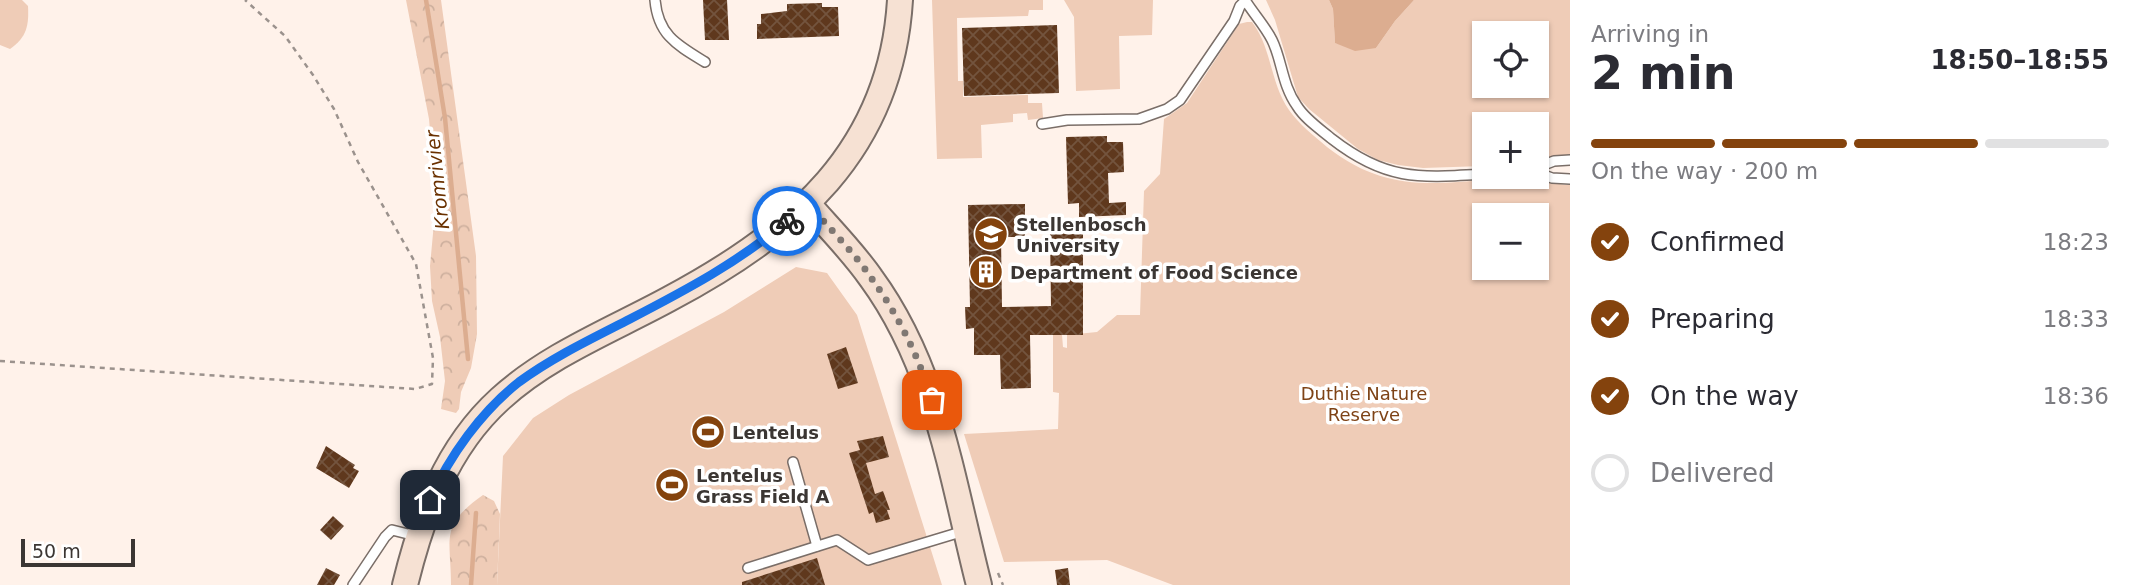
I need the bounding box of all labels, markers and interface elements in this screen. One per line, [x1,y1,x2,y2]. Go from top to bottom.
map controls [1472,21,1549,280]
button: locate [1472,21,1549,98]
text: Arriving in [1591,21,1709,47]
text: 18:50–18:55 [1930,45,2109,75]
text: 2 min [1591,46,1735,100]
button: + [1472,112,1549,189]
water label: Kromrivier [421,128,453,231]
text: On the way · 200 m [1591,158,1818,184]
courier [752,186,822,256]
icon: bike [768,202,806,240]
button: − [1472,203,1549,280]
place label: Stellenbosch University [1016,214,1147,256]
school or university icon: Stellenbosch University [972,215,1010,253]
icon: check [1591,223,1629,261]
text: Confirmed [1650,227,1785,257]
text: 18:23 [2043,229,2109,255]
building icon: Department of Food Science [967,253,1005,291]
place label: Department of Food Science [1010,262,1298,283]
icon: check [1591,300,1629,338]
text: Preparing [1650,304,1775,334]
text: 18:33 [2043,306,2109,332]
pin [902,370,962,430]
icon: check [1591,377,1629,415]
icon: bag [913,381,951,419]
text: On the way [1650,381,1799,411]
park label: Duthie Nature Reserve [1301,383,1427,425]
text: 18:36 [2043,383,2109,409]
sports icon: Lentelus [689,413,727,451]
place label: Lentelus [732,422,819,443]
text: Delivered [1650,458,1774,488]
place label: Lentelus Grass Field A [696,465,829,507]
sports icon: Lentelus Grass Field A [653,466,691,504]
pin [400,470,460,530]
icon: home [411,481,449,519]
scale bar [21,536,135,568]
text: 50 m [32,540,81,562]

